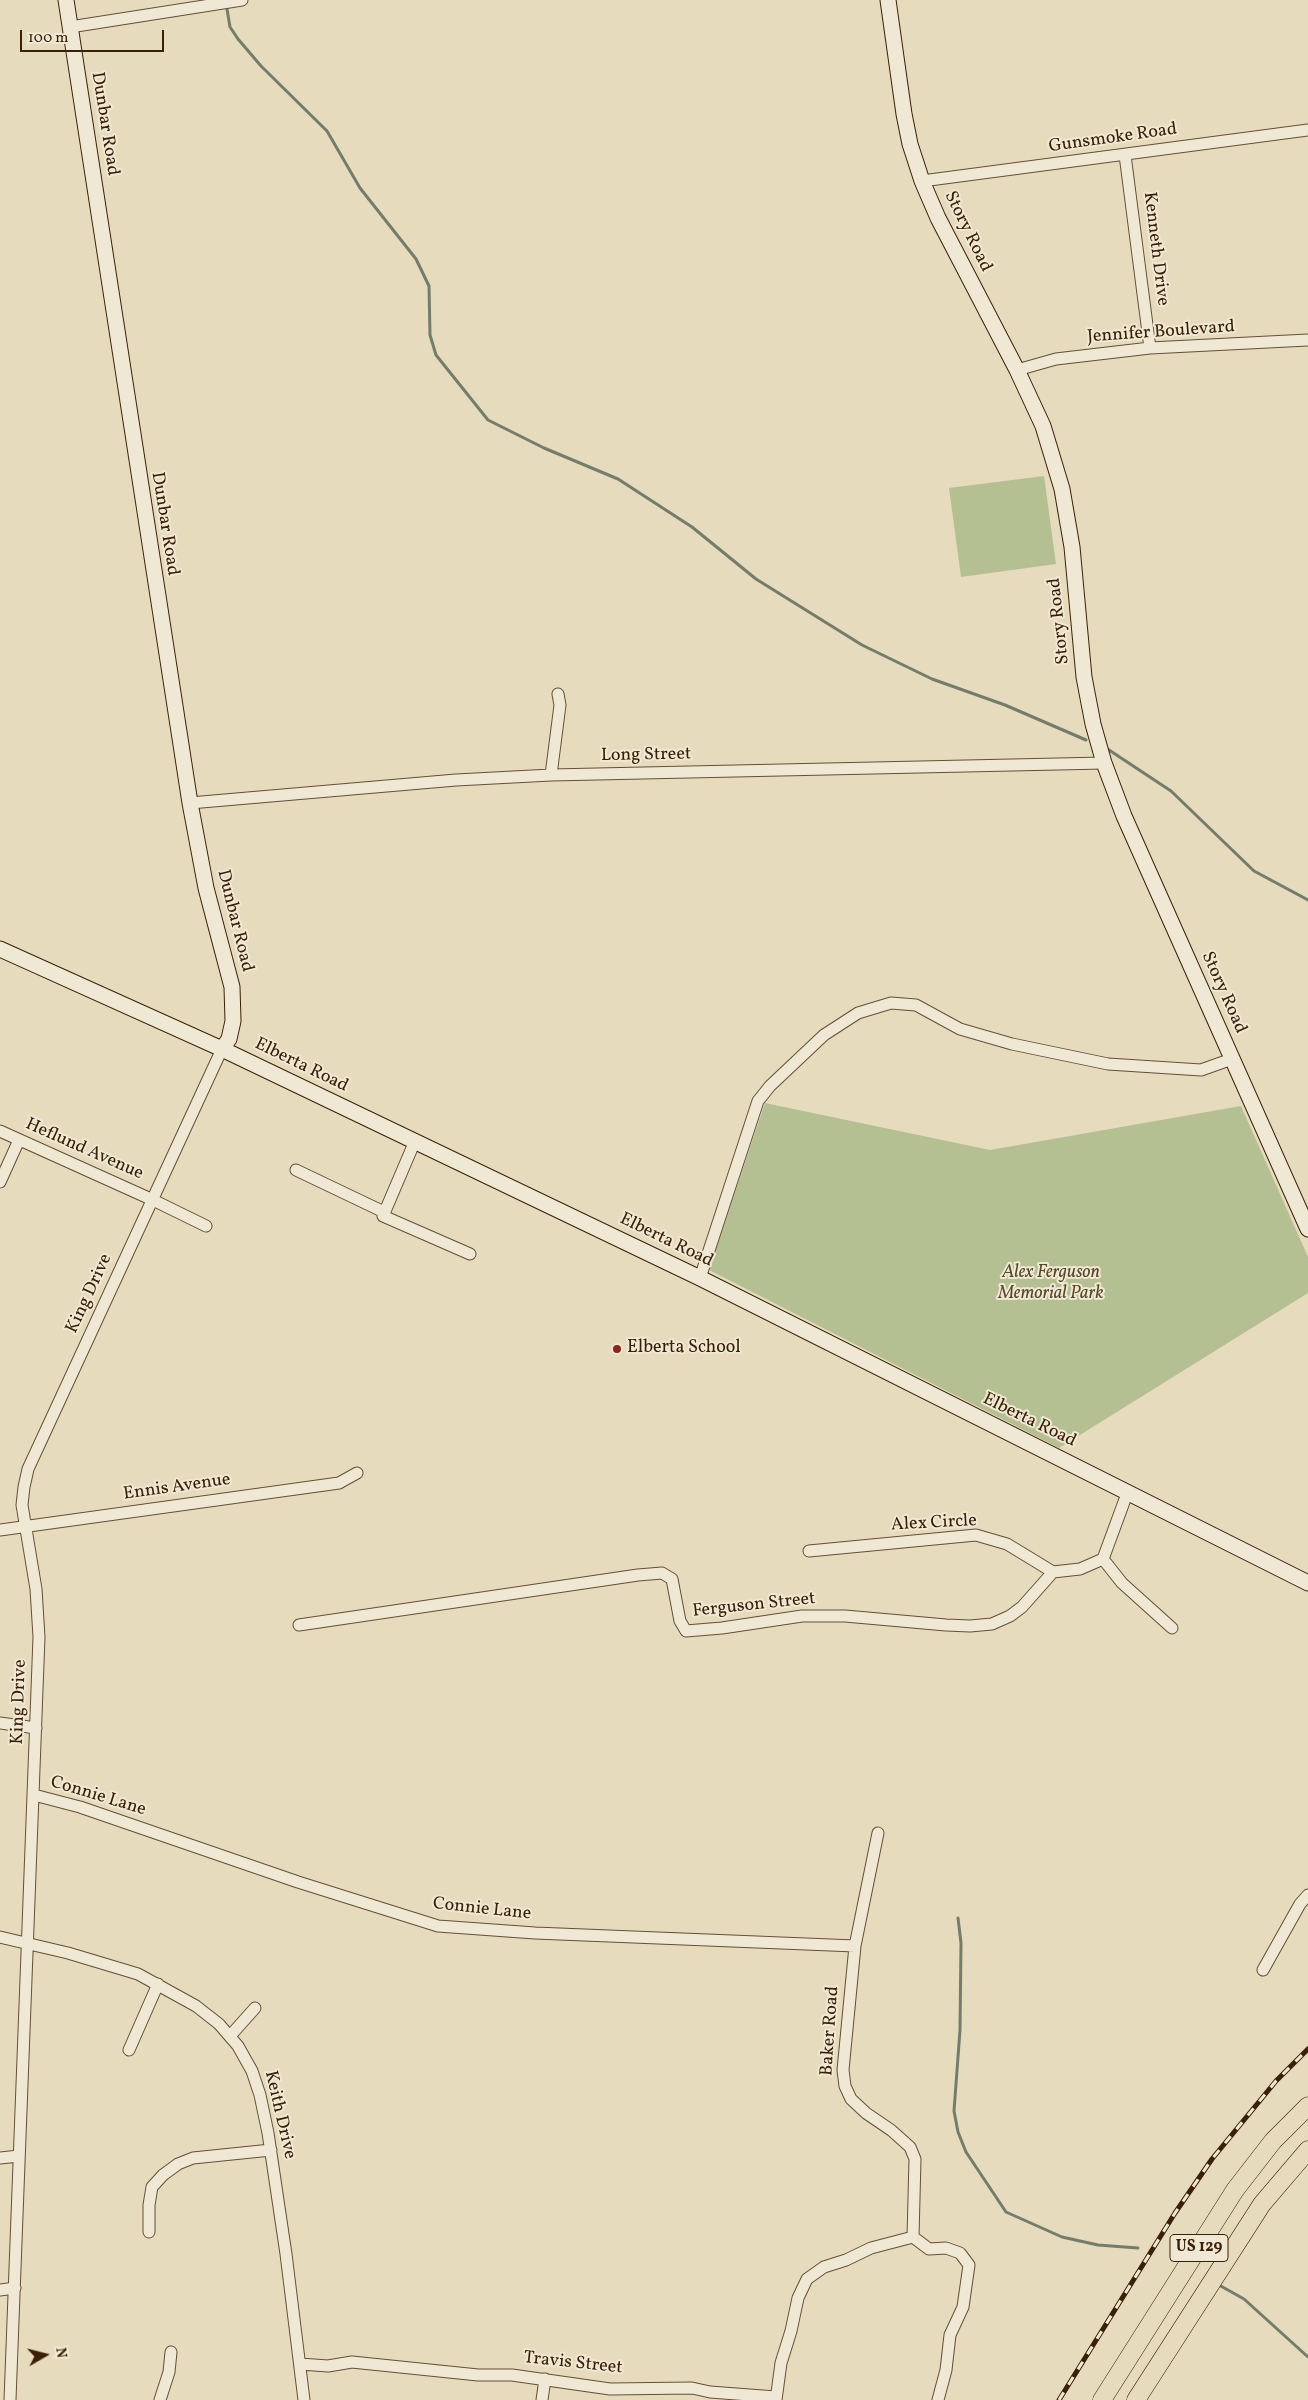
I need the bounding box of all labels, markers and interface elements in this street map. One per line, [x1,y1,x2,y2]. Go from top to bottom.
scale bar [22,20,166,52]
text: 100 m [28,28,68,49]
street label: Dunbar Road [85,71,123,177]
street label: Gunsmoke Road [1047,119,1179,159]
street label: Story Road [938,188,996,276]
street label: Kenneth Drive [1137,191,1173,307]
street label: Jennifer Boulevard [1086,317,1236,349]
street label: Dunbar Road [145,471,183,577]
street label: Story Road [1045,577,1075,665]
street label: Long Street [601,744,691,768]
street label: Dunbar Road [211,868,257,974]
street label: Story Road [1195,949,1251,1037]
street label: Elberta Road [251,1034,351,1098]
street label: Heflund Avenue [22,1114,146,1186]
street label: Elberta Road [616,1209,716,1273]
street label: King Drive [62,1251,118,1337]
park label: Alex Ferguson Memorial Park [998,1263,1104,1306]
place label: Elberta School [627,1338,741,1360]
marker: Elberta School [611,1343,623,1355]
street label: Elberta Road [979,1389,1079,1453]
street label: Ennis Avenue [122,1470,232,1506]
street label: Alex Circle [891,1511,977,1537]
street label: Ferguson Street [691,1589,817,1623]
street label: King Drive [8,1659,32,1745]
street label: Connie Lane [48,1772,148,1822]
street label: Connie Lane [432,1894,532,1926]
street label: Baker Road [817,1985,845,2077]
street label: Keith Drive [258,2069,300,2161]
road number: US 129 [1170,2234,1228,2262]
north arrow [20,2330,70,2380]
text: N [50,2346,70,2359]
street label: Travis Street [523,2348,623,2380]

